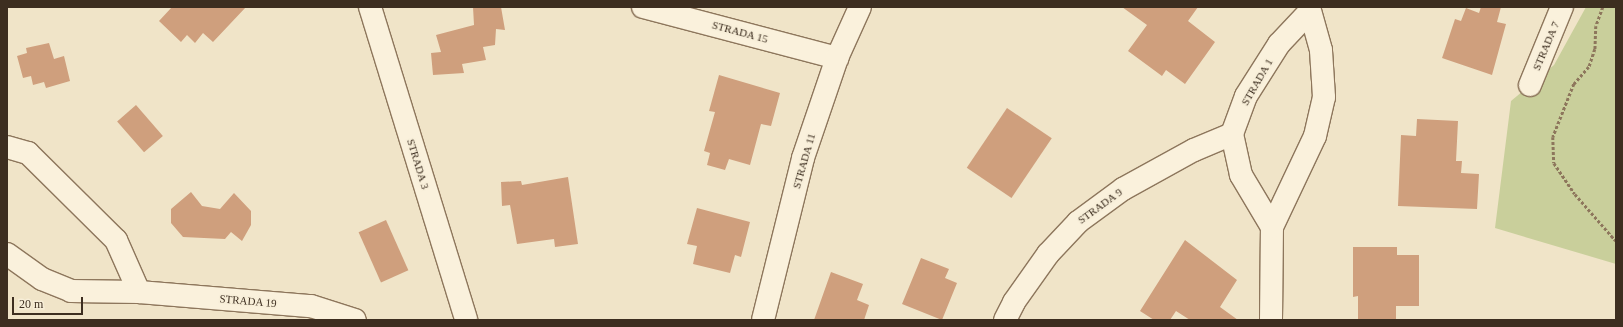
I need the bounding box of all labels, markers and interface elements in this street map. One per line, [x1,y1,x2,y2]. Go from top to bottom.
street label: STRADA 15 [710,18,770,46]
street label: STRADA 7 [1530,19,1562,73]
street label: STRADA 1 [1238,56,1276,108]
street label: STRADA 11 [790,132,818,190]
street label: STRADA 3 [404,137,432,191]
street label: STRADA 9 [1075,185,1125,227]
scale bar [14,289,85,315]
street label: STRADA 19 [219,292,277,310]
text: 20 m [19,297,43,311]

